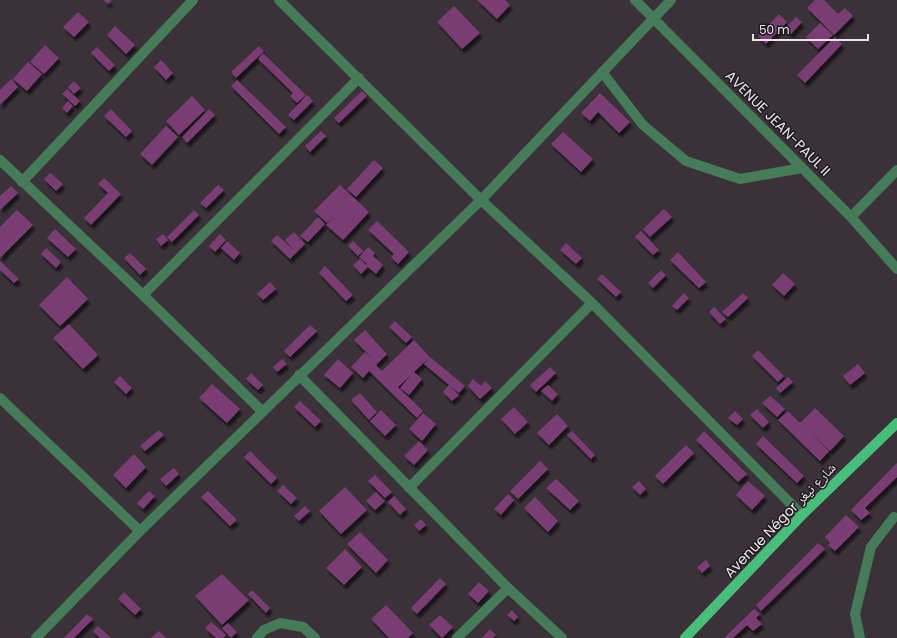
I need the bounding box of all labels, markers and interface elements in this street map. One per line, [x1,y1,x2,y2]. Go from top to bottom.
scale bar [753,16,868,42]
text: 50 m [759,21,790,38]
street label: AVENUE JEAN-PAUL II [721,66,835,180]
street label: Avenue Négor شارع نيغر [720,458,840,582]

